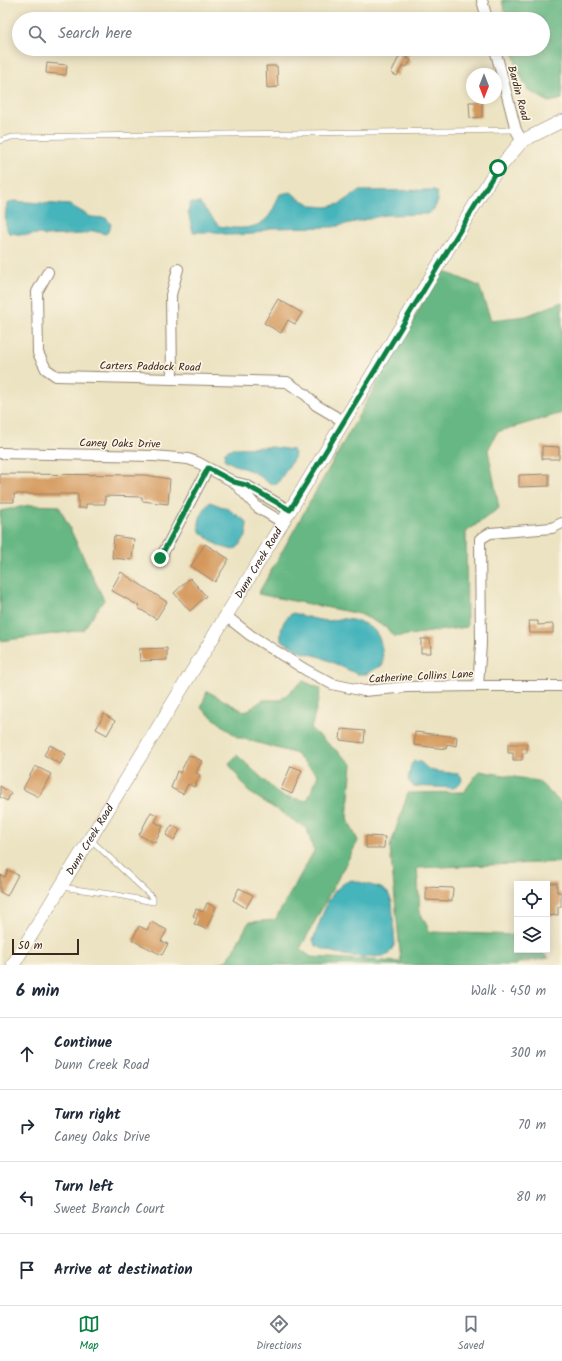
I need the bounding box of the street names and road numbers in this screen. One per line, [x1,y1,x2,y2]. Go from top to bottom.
street label: Bardin Road [502,64,534,123]
street label: Carters Paddock Road [99,357,201,377]
street label: Caney Oaks Drive [79,434,161,454]
street label: Dunn Creek Road [231,524,288,602]
street label: Catherine Collins Lane [368,665,474,689]
street label: Dunn Creek Road [62,801,119,879]

